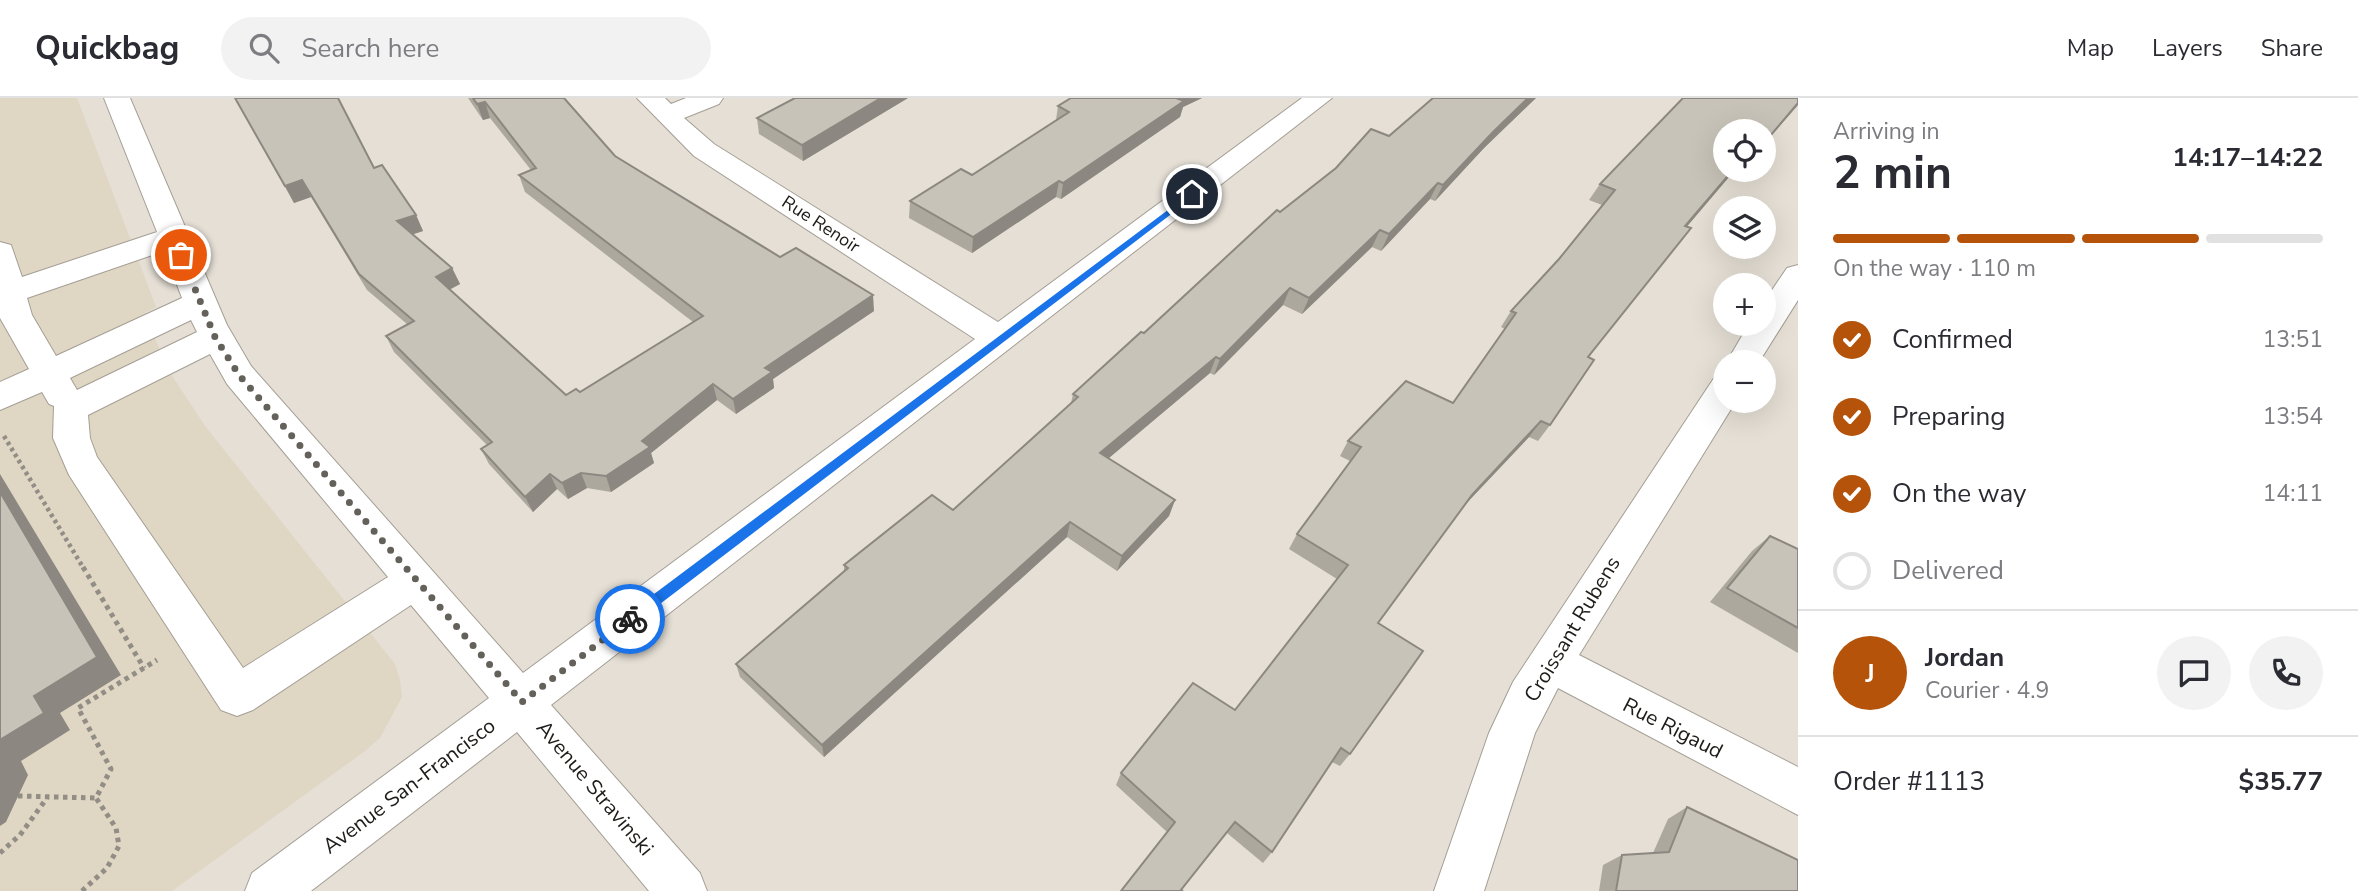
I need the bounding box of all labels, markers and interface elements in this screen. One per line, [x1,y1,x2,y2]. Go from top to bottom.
search box [221,17,711,80]
text: Quickbag [35,26,179,71]
icon: search [245,29,283,67]
text: Search here [301,31,439,66]
text: Map [2067,32,2114,64]
text: Layers [2152,32,2223,64]
text: Share [2261,32,2323,64]
text: Arriving in [1833,116,1940,147]
map controls [1713,119,1776,413]
button: locate [1713,119,1776,182]
text: 14:17–14:22 [2172,140,2323,175]
text: 2 min [1833,141,1952,204]
pin [1162,164,1222,224]
icon: home [1173,175,1211,213]
street label: Rue Renoir [777,190,865,258]
button: layers [1713,196,1776,259]
pin [151,225,211,285]
icon: bag [162,236,200,274]
text: On the way · 110 m [1833,253,2036,284]
button: + [1713,273,1776,336]
icon: check [1833,321,1871,359]
text: Confirmed [1892,322,2013,357]
text: 13:51 [2263,324,2323,355]
button: − [1713,350,1776,413]
icon: check [1833,398,1871,436]
text: Preparing [1892,399,2005,434]
text: 13:54 [2263,401,2323,432]
icon: check [1833,475,1871,513]
text: On the way [1892,476,2026,511]
text: 14:11 [2263,478,2323,509]
street label: Croissant Rubens [1517,551,1627,707]
text: Delivered [1892,553,2004,588]
courier [595,584,665,654]
icon: bike [611,600,649,638]
button: chat [2157,636,2231,710]
button: phone [2249,636,2323,710]
text: Jordan [1925,640,2004,675]
text: J [1865,656,1875,691]
text: Courier · 4.9 [1925,675,2049,706]
street label: Rue Rigaud [1618,691,1728,765]
street label: Avenue San-Francisco [317,712,501,860]
street label: Avenue Stravinski [530,714,660,862]
text: Order #1113 [1833,764,1985,799]
text: $35.77 [2239,764,2323,799]

